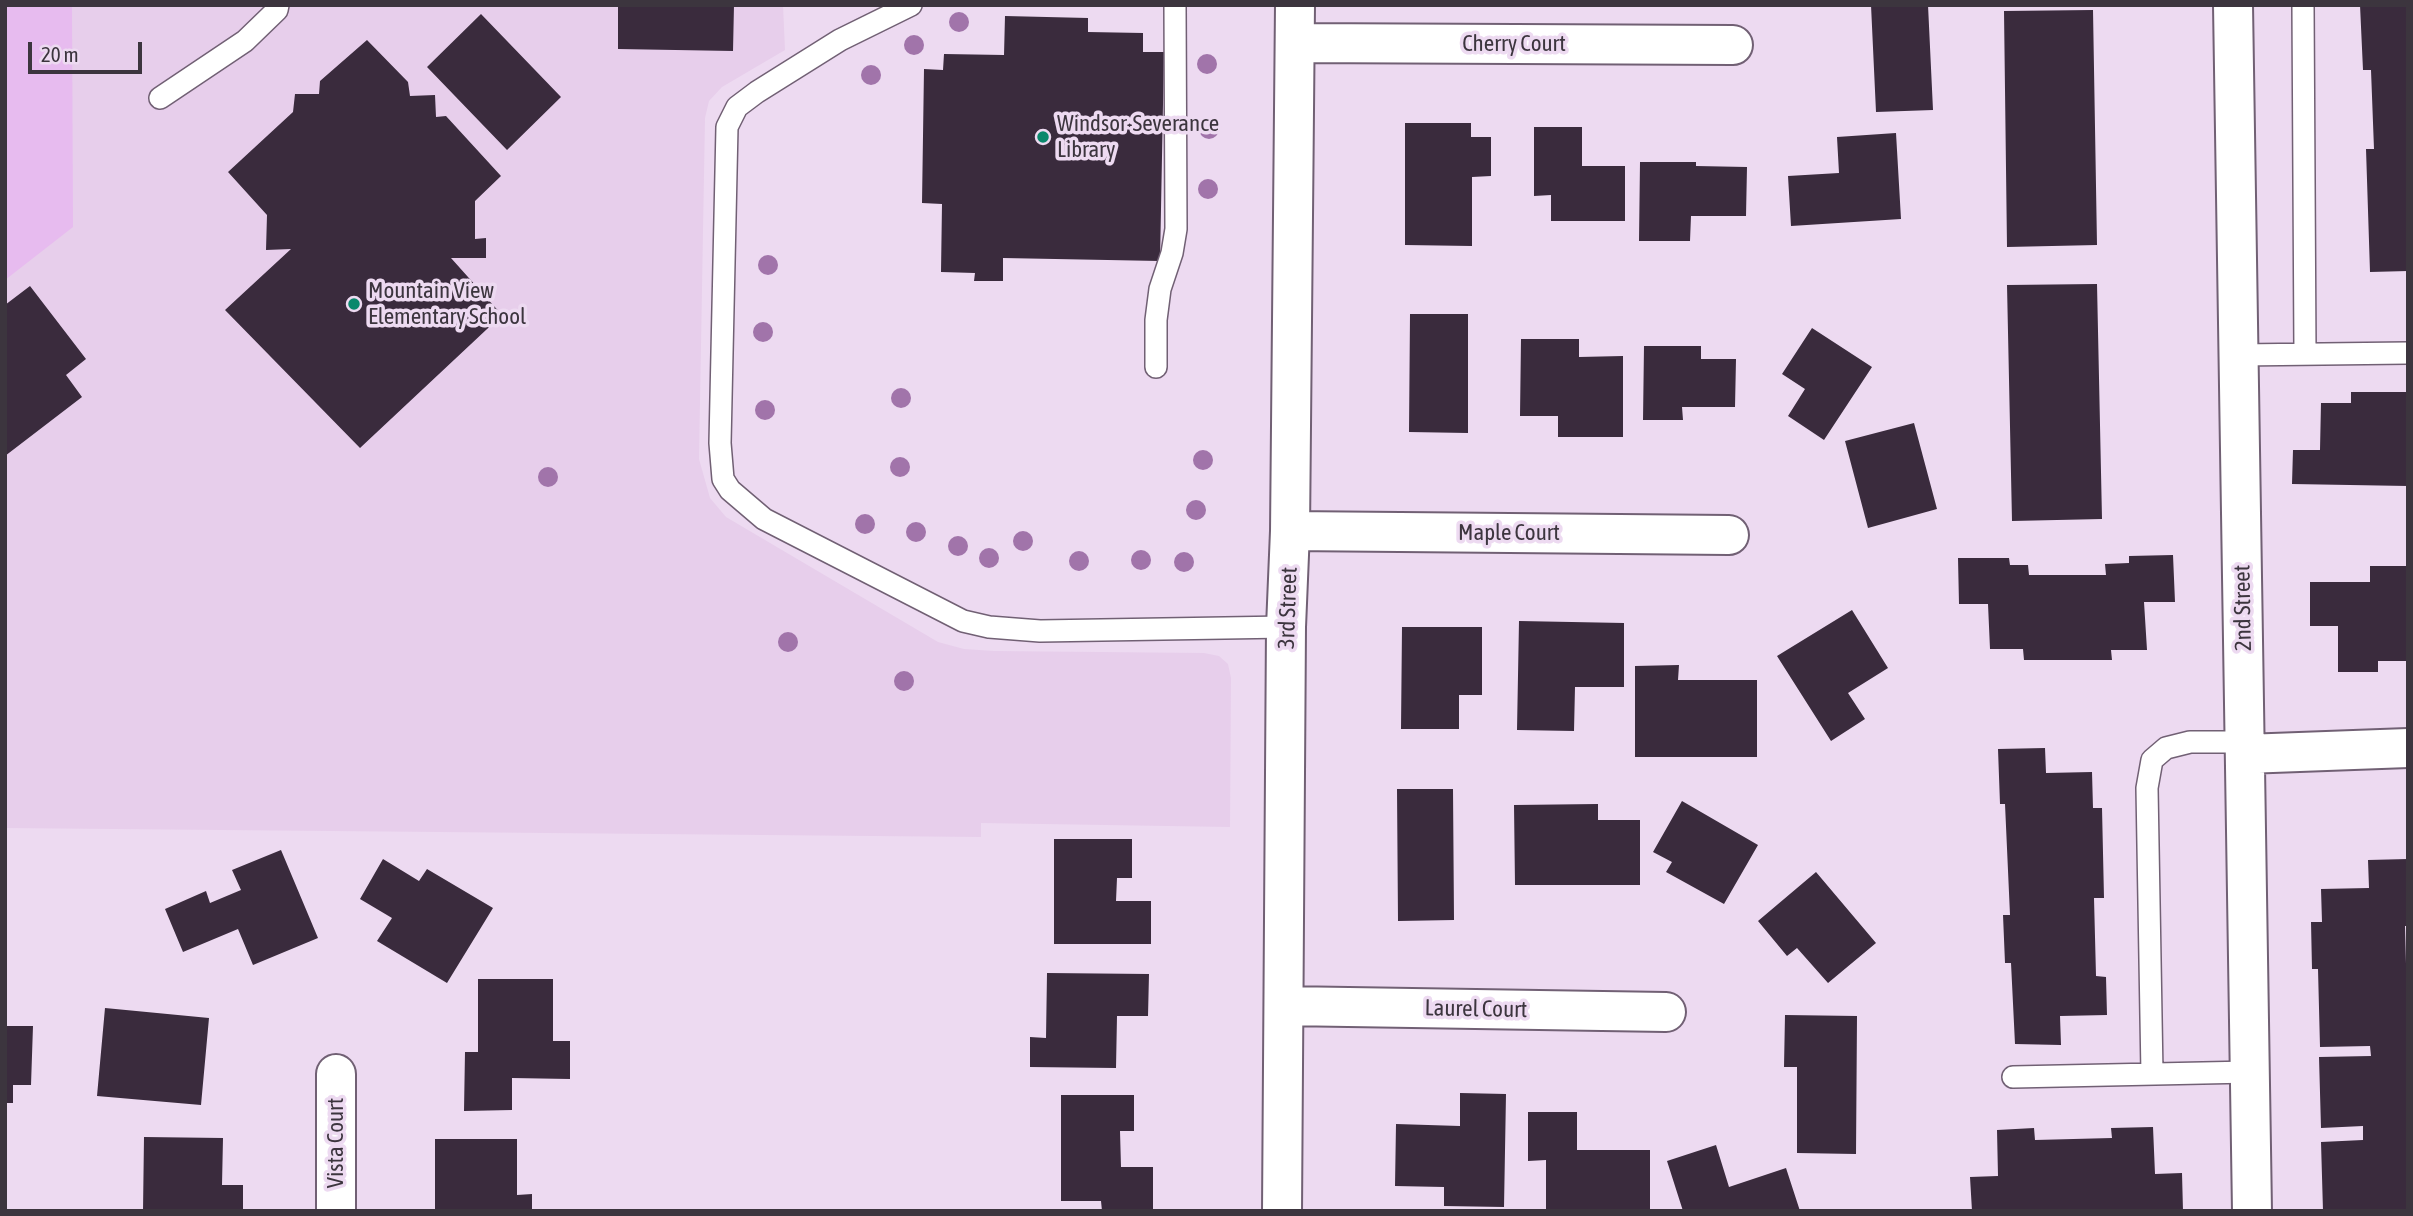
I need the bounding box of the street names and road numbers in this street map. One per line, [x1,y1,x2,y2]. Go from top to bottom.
street label: Cherry Court [1462,30,1566,58]
street label: Maple Court [1458,519,1560,547]
street label: 2nd Street [2228,565,2258,651]
street label: 3rd Street [1273,566,1303,650]
street label: Laurel Court [1424,994,1528,1024]
street label: Vista Court [322,1098,350,1188]

